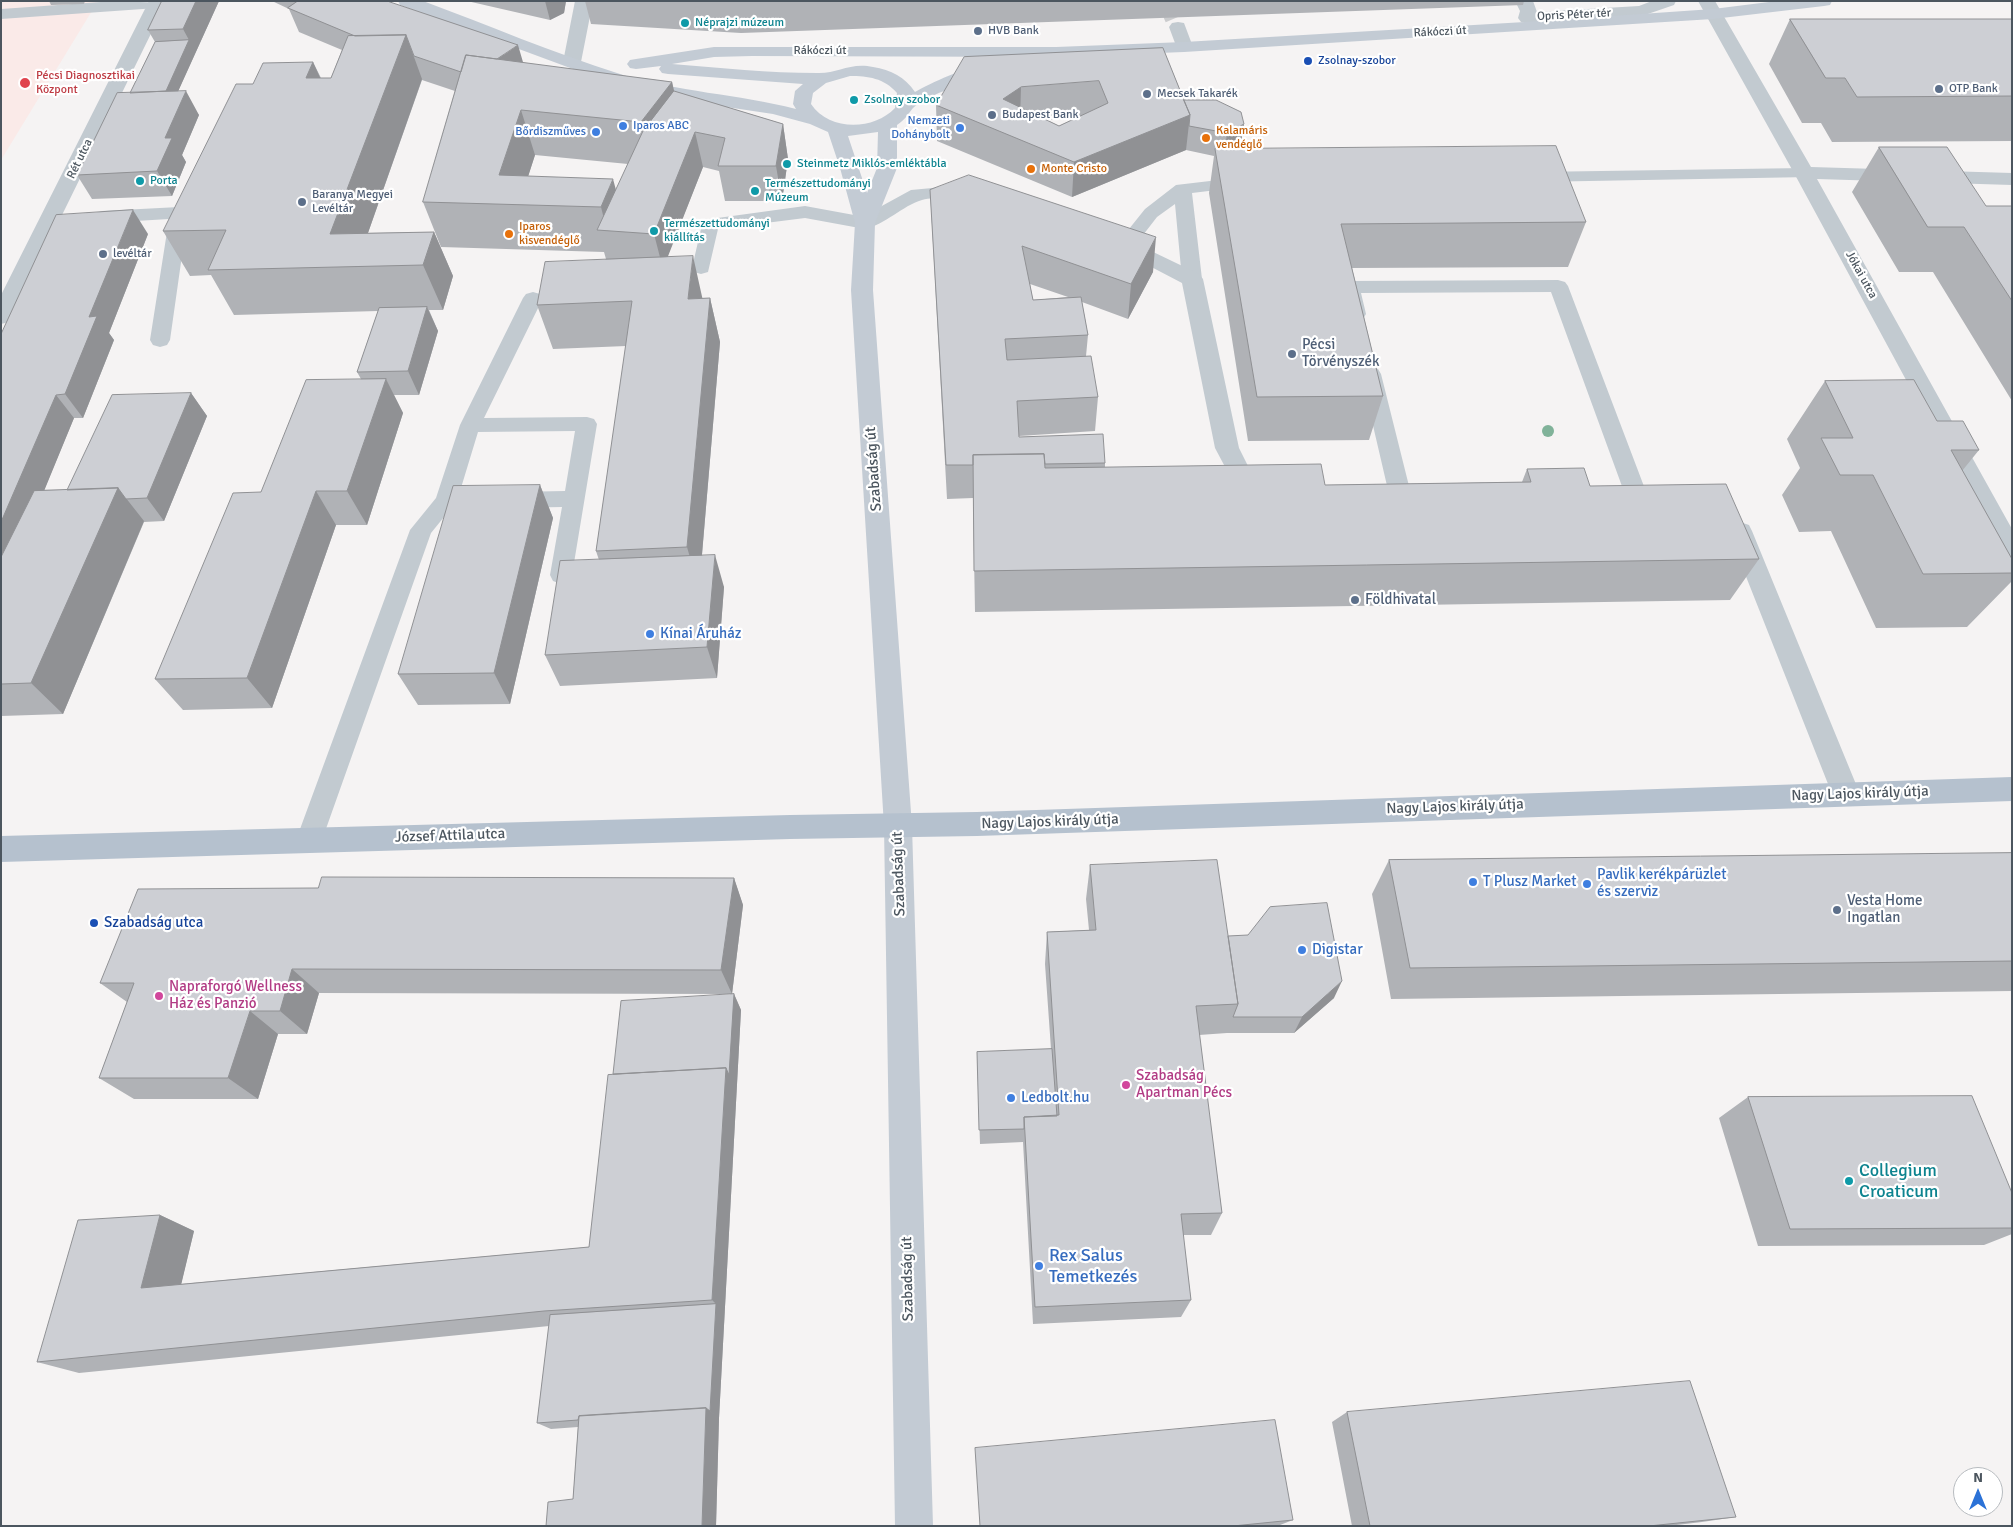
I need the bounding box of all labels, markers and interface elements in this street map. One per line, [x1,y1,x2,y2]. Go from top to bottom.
street label: Opris Péter tér [1537,6,1611,24]
place label: Néprajzi múzeum [695,16,784,30]
marker: Néprajzi múzeum [679,17,691,29]
street label: Rákóczi út [1413,23,1467,41]
place label: HVB Bank [988,24,1039,38]
marker: HVB Bank [972,25,984,37]
street label: Rákóczi út [794,44,846,58]
place label: Zsolnay-szobor [1318,54,1396,68]
marker: Zsolnay-szobor [1302,55,1314,67]
place label: Pécsi Diagnosztikai Központ [36,69,135,97]
marker: Pécsi Diagnosztikai Központ [18,76,32,90]
place label: OTP Bank [1949,82,1998,96]
marker: OTP Bank [1933,83,1945,95]
place label: Mecsek Takarék [1157,87,1238,101]
marker: Mecsek Takarék [1141,88,1153,100]
place label: Zsolnay szobor [864,93,940,107]
marker: Zsolnay szobor [848,94,860,106]
place label: Budapest Bank [1002,108,1079,122]
marker: Budapest Bank [986,109,998,121]
place label: Nemzeti Dohánybolt [891,114,950,142]
place label: Iparos ABC [633,119,689,133]
marker: Iparos ABC [617,120,629,132]
marker: Nemzeti Dohánybolt [954,122,966,134]
place label: Kalamáris vendéglő [1216,124,1268,152]
place label: Bőrdiszműves [515,125,586,139]
marker: Bőrdiszműves [590,126,602,138]
marker: Kalamáris vendéglő [1200,132,1212,144]
street label: Rét utca [64,137,96,181]
place label: Steinmetz Miklós-emléktábla [797,157,947,171]
marker: Steinmetz Miklós-emléktábla [781,158,793,170]
place label: Monte Cristo [1041,162,1107,176]
marker: Monte Cristo [1025,163,1037,175]
place label: Porta [150,174,178,188]
marker: Porta [134,175,146,187]
place label: Természettudományi Múzeum [765,177,871,205]
marker: Természettudományi Múzeum [749,185,761,197]
place label: Baranya Megyei Levéltár [312,188,393,216]
marker: Baranya Megyei Levéltár [296,196,308,208]
place label: Természettudományi kiállítás [664,217,770,245]
place label: Iparos kisvendéglő [519,220,580,248]
marker: Természettudományi kiállítás [648,225,660,237]
marker: Iparos kisvendéglő [503,228,515,240]
place label: levéltár [113,247,152,261]
marker: levéltár [97,248,109,260]
street label: Jókai utca [1842,249,1880,301]
place label: Pécsi Törvényszék [1302,336,1380,371]
marker: Pécsi Törvényszék [1286,348,1298,360]
street label: Szabadság út [862,426,886,512]
place label: Földhivatal [1365,591,1436,609]
marker: Földhivatal [1349,594,1361,606]
place label: Kínai Áruház [660,625,742,643]
marker: Kínai Áruház [644,628,656,640]
street label: Nagy Lajos király útja [1791,783,1929,805]
street label: Nagy Lajos király útja [1386,796,1524,818]
street label: Nagy Lajos király útja [981,811,1119,833]
street label: József Attila utca [395,825,505,847]
street label: Szabadság út [889,831,909,917]
place label: Pavlik kerékpárüzlet és szerviz [1597,866,1727,901]
place label: T Plusz Market [1483,873,1576,891]
marker: T Plusz Market [1467,876,1479,888]
marker: Pavlik kerékpárüzlet és szerviz [1581,878,1593,890]
place label: Vesta Home Ingatlan [1847,892,1922,927]
marker: Vesta Home Ingatlan [1831,904,1843,916]
place label: Szabadság utca [104,914,203,932]
marker: Szabadság utca [88,917,100,929]
place label: Digistar [1312,941,1363,959]
marker: Digistar [1296,944,1308,956]
place label: Napraforgó Wellness Ház és Panzió [169,978,302,1013]
marker: Napraforgó Wellness Ház és Panzió [153,990,165,1002]
place label: Szabadság Apartman Pécs [1136,1067,1232,1102]
marker: Szabadság Apartman Pécs [1120,1079,1132,1091]
place label: Ledbolt.hu [1021,1089,1089,1107]
marker: Ledbolt.hu [1005,1092,1017,1104]
place label: Collegium Croaticum [1859,1160,1938,1202]
marker: Collegium Croaticum [1843,1175,1855,1187]
street label: Szabadság út [898,1236,918,1322]
place label: Rex Salus Temetkezés [1049,1245,1137,1288]
marker: Rex Salus Temetkezés [1033,1260,1045,1272]
north arrow [1953,1467,2003,1517]
text: N [1973,1469,1983,1486]

